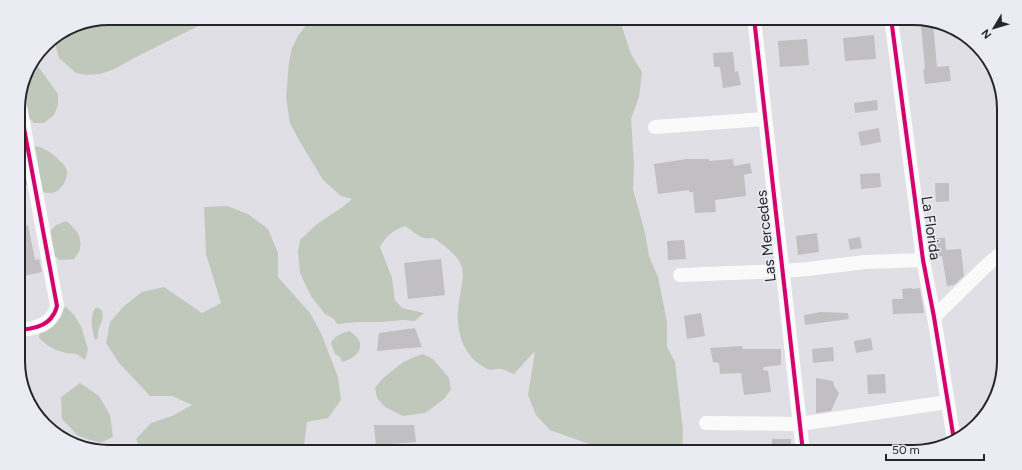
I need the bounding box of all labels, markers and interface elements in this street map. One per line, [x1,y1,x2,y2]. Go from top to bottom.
north arrow [974,8,1014,48]
text: N [979,26,994,41]
street label: Las Mercedes [752,189,780,283]
street label: La Florida [918,195,944,261]
scale bar [886,436,984,462]
text: 50 m [892,443,920,457]

